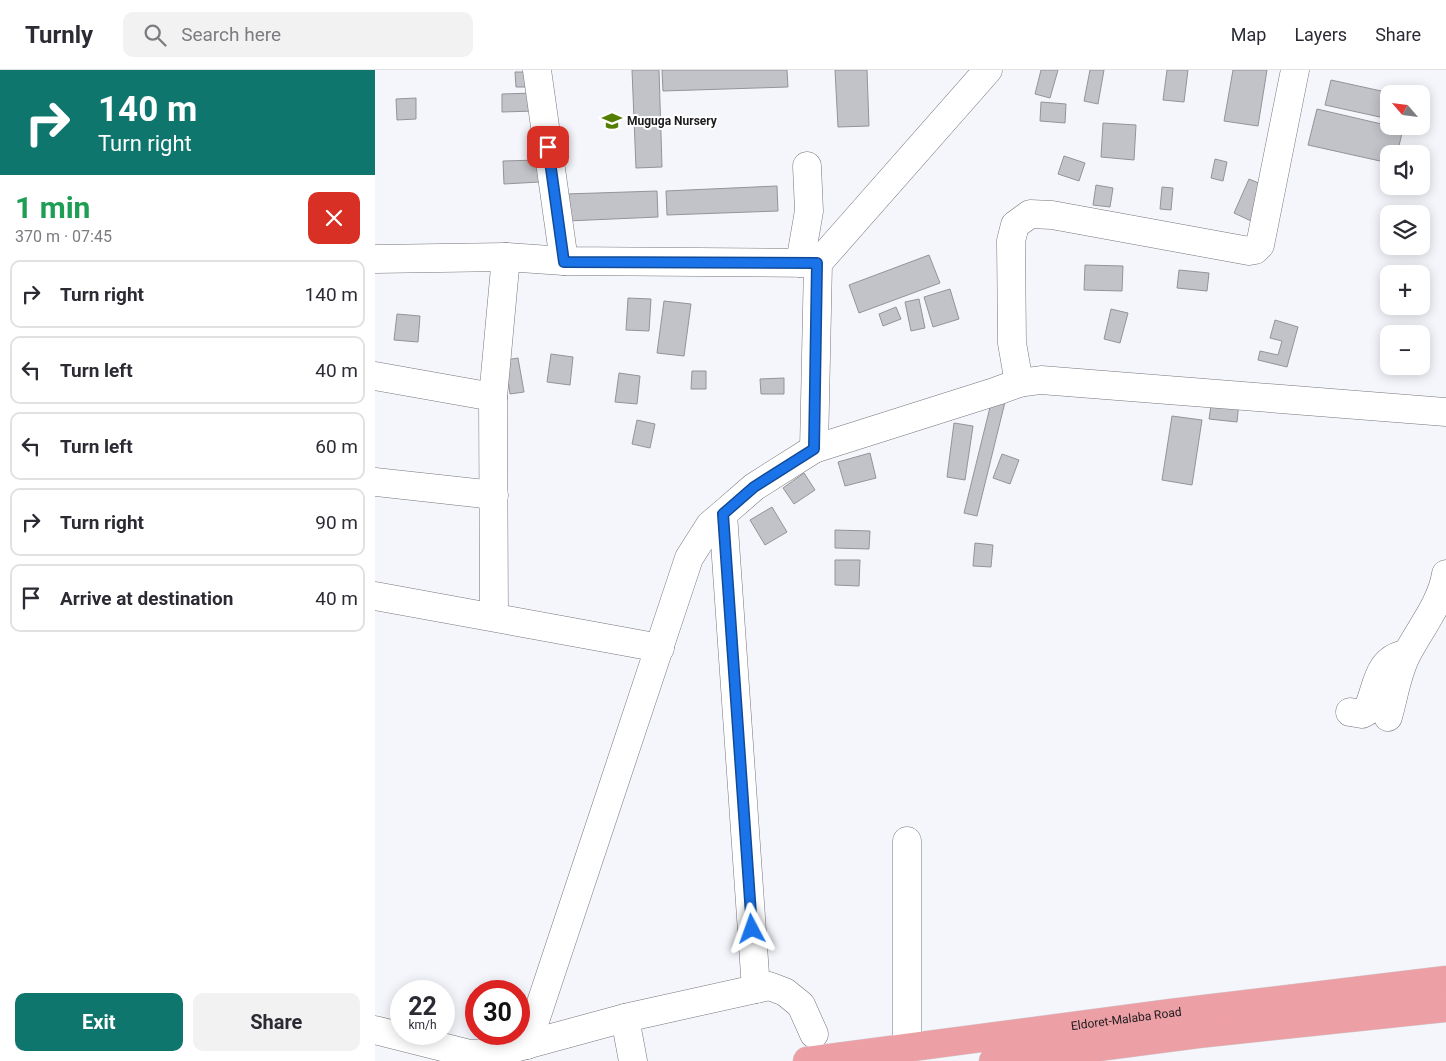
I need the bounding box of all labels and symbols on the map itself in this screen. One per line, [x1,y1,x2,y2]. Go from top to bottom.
north arrow [1380,85,1430,135]
school or university icon: Muguga Nursery [601,110,623,132]
place label: Muguga Nursery [627,114,718,128]
pin [527,126,569,168]
position arrow [725,902,777,954]
speed limit sign: 30 [465,980,530,1045]
street label: Eldoret-Malaba Road [1070,1005,1182,1033]

